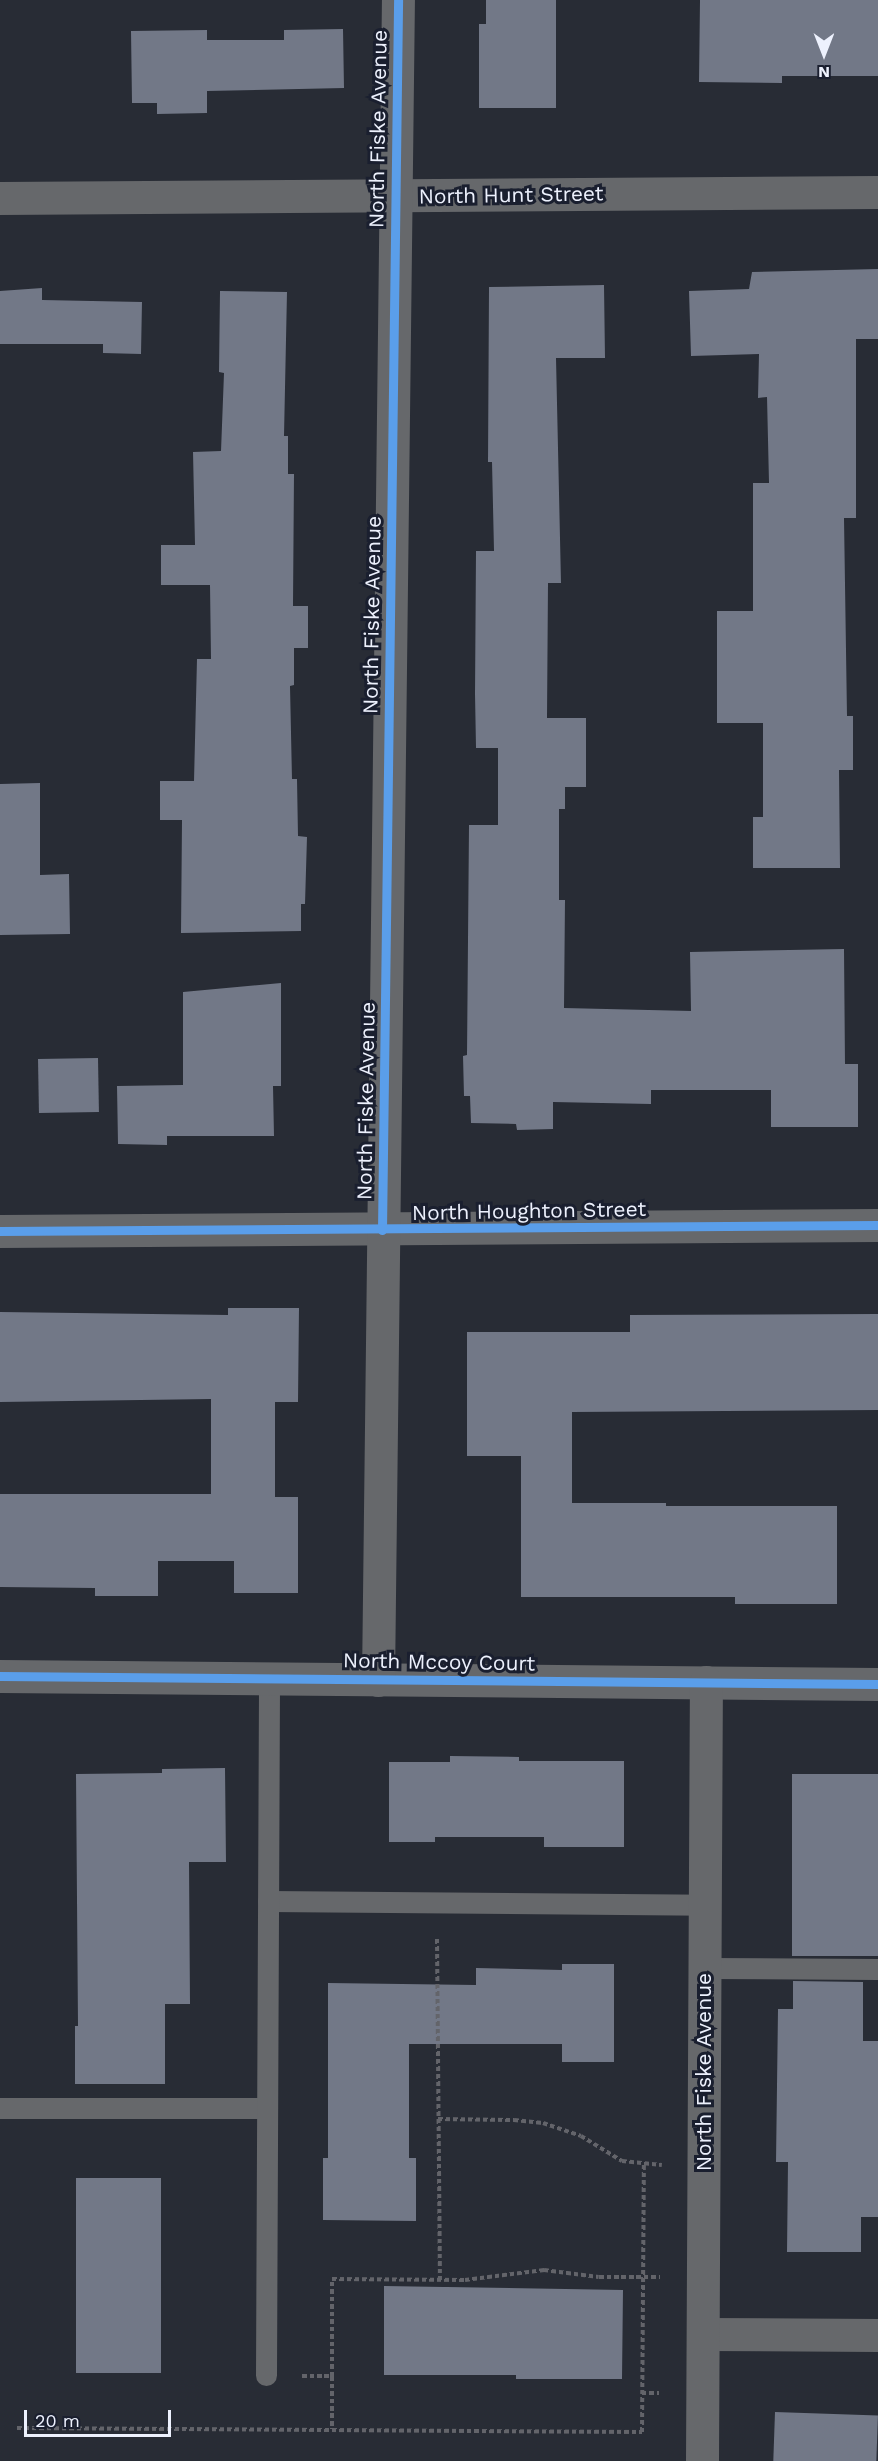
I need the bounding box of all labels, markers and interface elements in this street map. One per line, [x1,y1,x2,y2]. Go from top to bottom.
north arrow [794,24,854,84]
street label: North Fiske Avenue [364,29,392,229]
text: N [818,63,830,82]
street label: North Hunt Street [418,181,604,209]
street label: North Fiske Avenue [358,515,386,715]
street label: North Fiske Avenue [352,1001,380,1201]
street label: North Houghton Street [412,1196,646,1226]
street label: North Mccoy Court [342,1648,536,1676]
street label: North Fiske Avenue [691,1972,717,2172]
scale bar [27,2398,174,2436]
text: 20 m [35,2410,80,2431]

